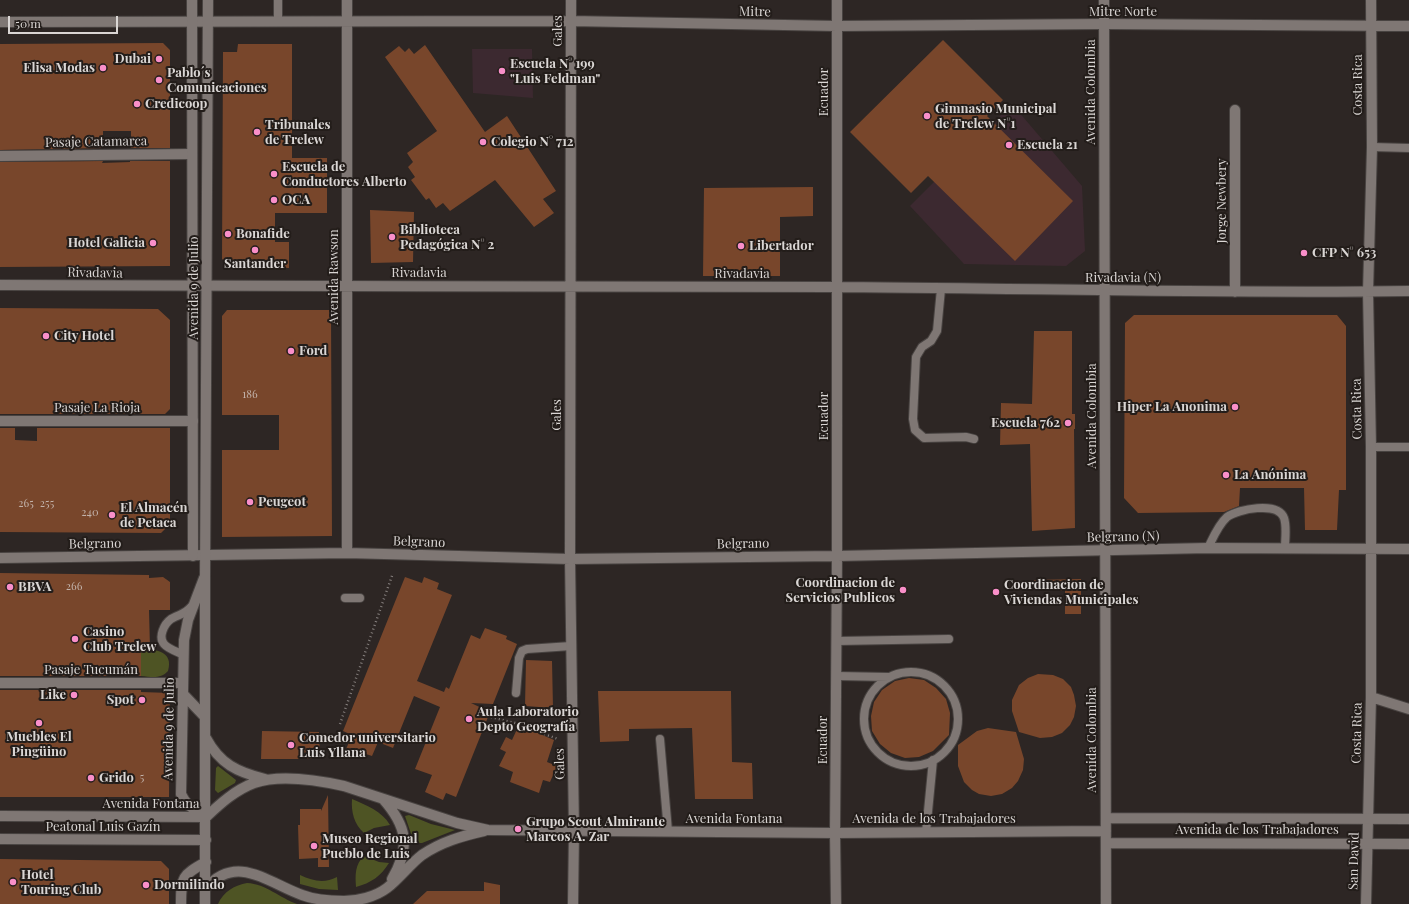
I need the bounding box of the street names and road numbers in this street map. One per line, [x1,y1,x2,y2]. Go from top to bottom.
street label: Mitre [739,4,771,20]
street label: Mitre Norte [1089,4,1157,20]
street label: Gales [550,15,566,47]
street label: Avenida Colombia [1083,39,1099,145]
street label: Costa Rica [1350,54,1366,116]
street label: Ecuador [816,68,832,116]
street label: Pasaje Catamarca [45,133,147,151]
street label: Jorge Newbery [1214,158,1230,244]
street label: Avenida Rawson [326,229,342,325]
street label: Avenida 9 de Julio [186,236,202,340]
street label: Rivadavia [67,265,123,281]
street label: Rivadavia [391,265,447,281]
street label: Rivadavia [714,266,770,282]
street label: Rivadavia (N) [1085,270,1161,286]
street label: Avenida Colombia [1084,363,1100,469]
street label: Costa Rica [1349,378,1365,440]
street label: Ecuador [816,392,832,440]
street label: Gales [549,399,565,431]
street label: Pasaje La Rioja [54,400,140,416]
street label: Belgrano (N) [1086,529,1160,545]
street label: Belgrano [393,533,445,551]
street label: Belgrano [69,536,121,552]
street label: Belgrano [717,536,769,552]
street label: Pasaje Tucumán [44,662,138,678]
street label: Avenida 9 de Julio [160,677,178,781]
street label: Avenida Colombia [1084,687,1100,793]
street label: Costa Rica [1349,702,1365,764]
street label: Ecuador [815,716,831,764]
street label: Gales [552,748,568,780]
street label: Avenida Fontana [102,796,200,812]
street label: Avenida Fontana [685,811,783,827]
street label: Avenida de los Trabajadores [852,811,1016,827]
street label: Peatonal Luis Gazín [46,819,160,835]
street label: Avenida de los Trabajadores [1175,822,1339,838]
street label: San David [1346,832,1362,890]

